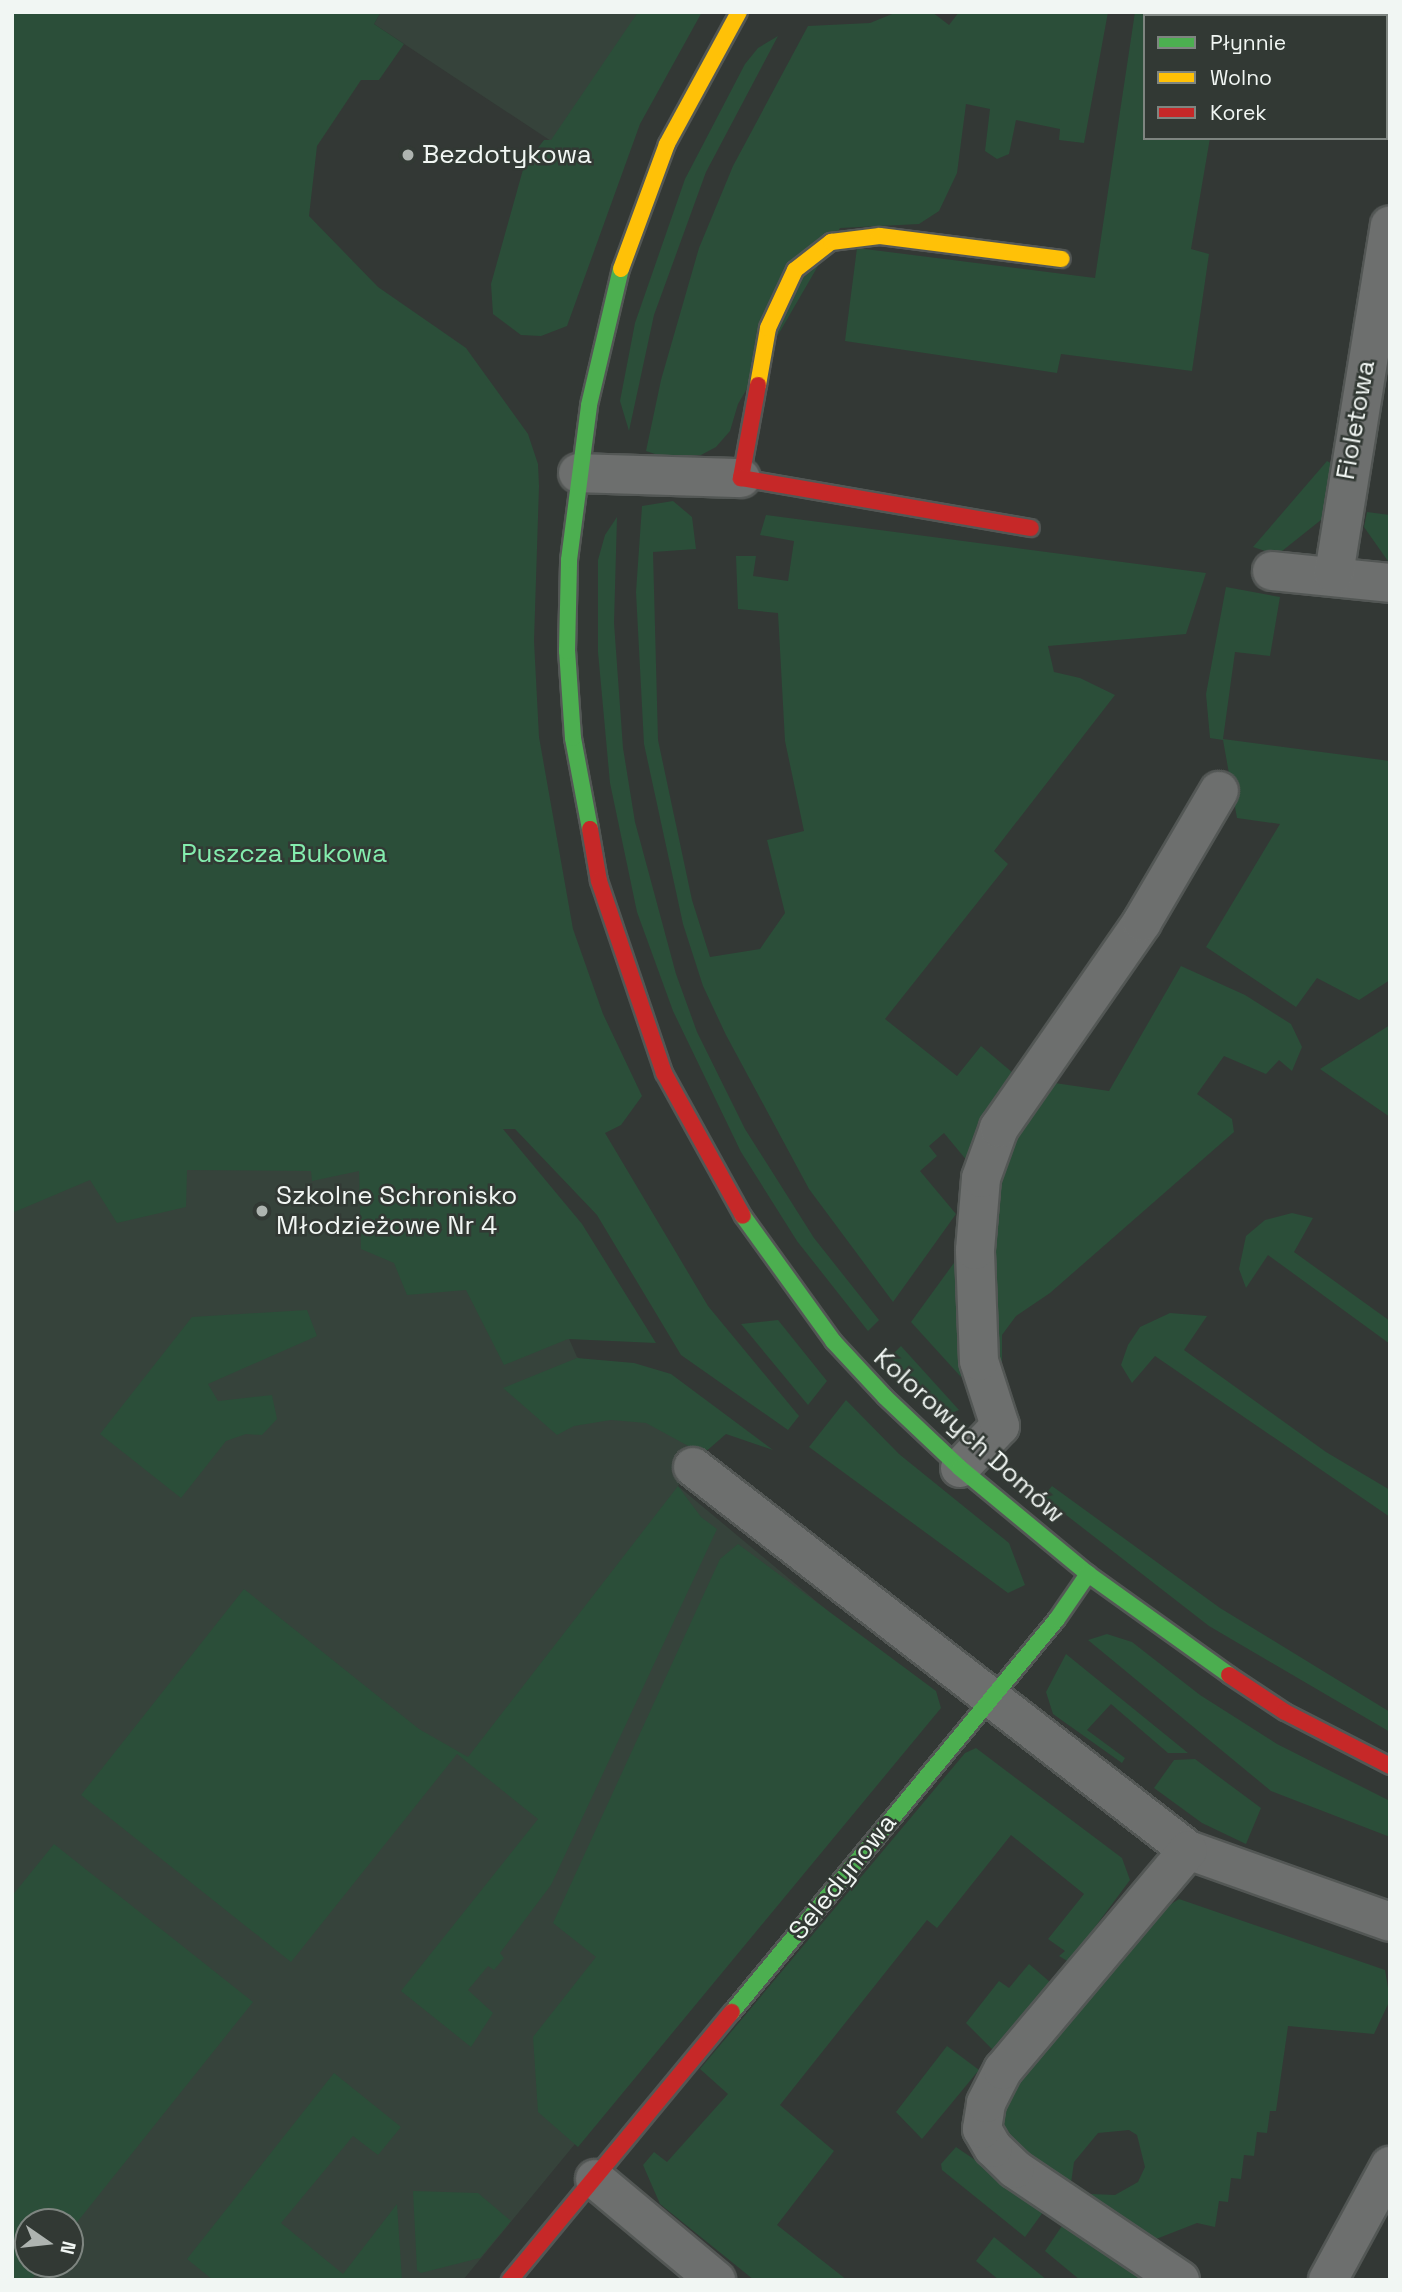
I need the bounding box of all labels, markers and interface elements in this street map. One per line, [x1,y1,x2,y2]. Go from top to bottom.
legend [1143,14,1388,140]
text: Płynnie [1210,29,1286,56]
text: Wolno [1210,64,1272,91]
text: Korek [1210,99,1267,126]
place label: Bezdotykowa [422,139,592,171]
marker: Bezdotykowa [400,147,416,163]
street label: Fioletowa [1330,358,1382,482]
park label: Puszcza Bukowa [181,838,387,870]
place label: Szkolne Schronisko Młodzieżowe Nr 4 [276,1180,517,1242]
marker: Szkolne Schronisko Młodzieżowe Nr 4 [254,1203,270,1219]
street label: Kolorowych Domów [867,1342,1071,1530]
street label: Seledynowa [783,1808,903,1946]
north arrow [14,2208,84,2278]
text: N [54,2239,82,2257]

